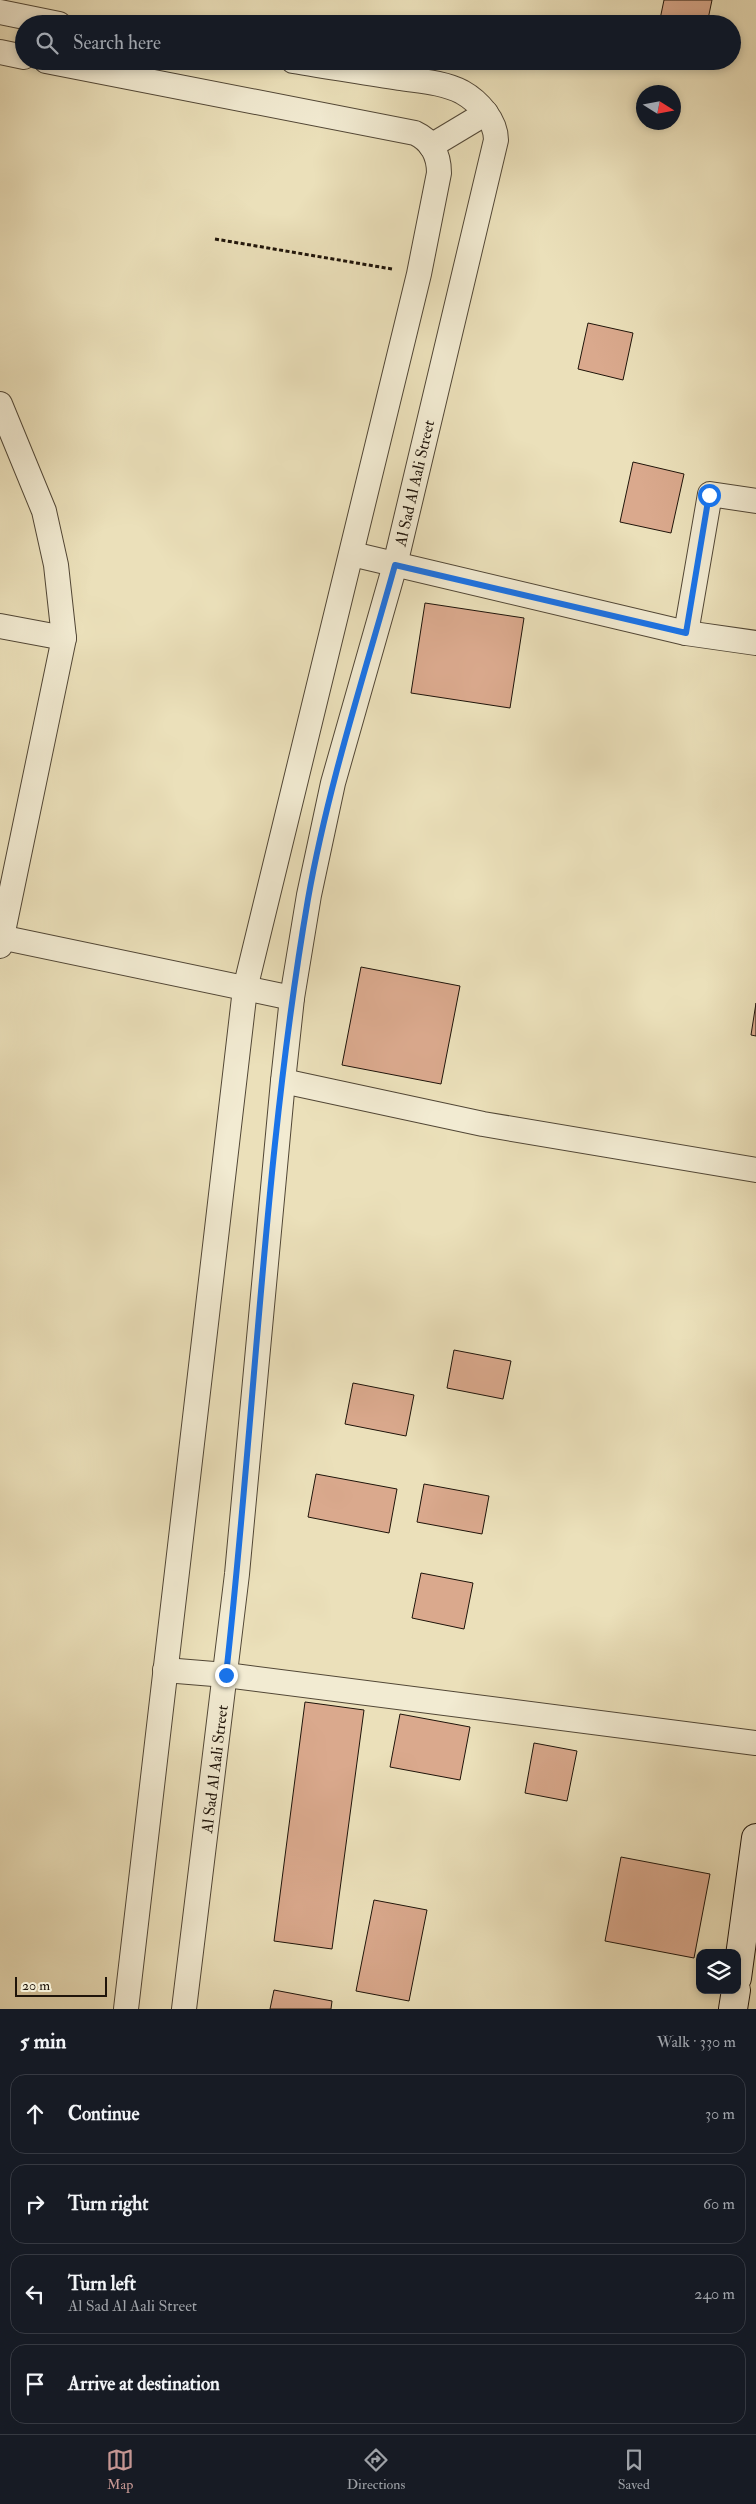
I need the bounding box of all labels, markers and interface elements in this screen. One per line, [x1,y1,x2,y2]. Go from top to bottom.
search box [15,15,741,70]
icon: search [33,29,61,57]
text: Search here [73,31,161,55]
north arrow [636,85,681,130]
street label: Al Sad Al Aali Street [390,418,439,549]
route start [698,484,721,507]
route end [215,1664,238,1687]
street label: Al Sad Al Aali Street [197,1704,233,1835]
map controls [696,1949,741,1994]
button: layers [696,1949,741,1994]
scale bar [15,1974,108,1997]
text: 20 m [22,1977,50,1994]
text: 5 min [20,2028,66,2055]
text: Walk · 330 m [657,2032,736,2052]
icon: ahead [21,2100,49,2128]
text: Continue [68,2102,139,2126]
text: 30 m [705,2104,735,2124]
icon: right [21,2190,49,2218]
text: Turn right [68,2192,148,2216]
text: 60 m [703,2194,735,2214]
text: Turn left [68,2272,136,2296]
icon: left [21,2280,49,2308]
text: 240 m [694,2284,735,2304]
text: Al Sad Al Aali Street [68,2296,197,2316]
icon: arrive [21,2370,49,2398]
text: Arrive at destination [68,2372,220,2396]
tab: Map [106,2446,134,2493]
tab: Directions [347,2446,405,2493]
tab: Saved [618,2446,650,2493]

